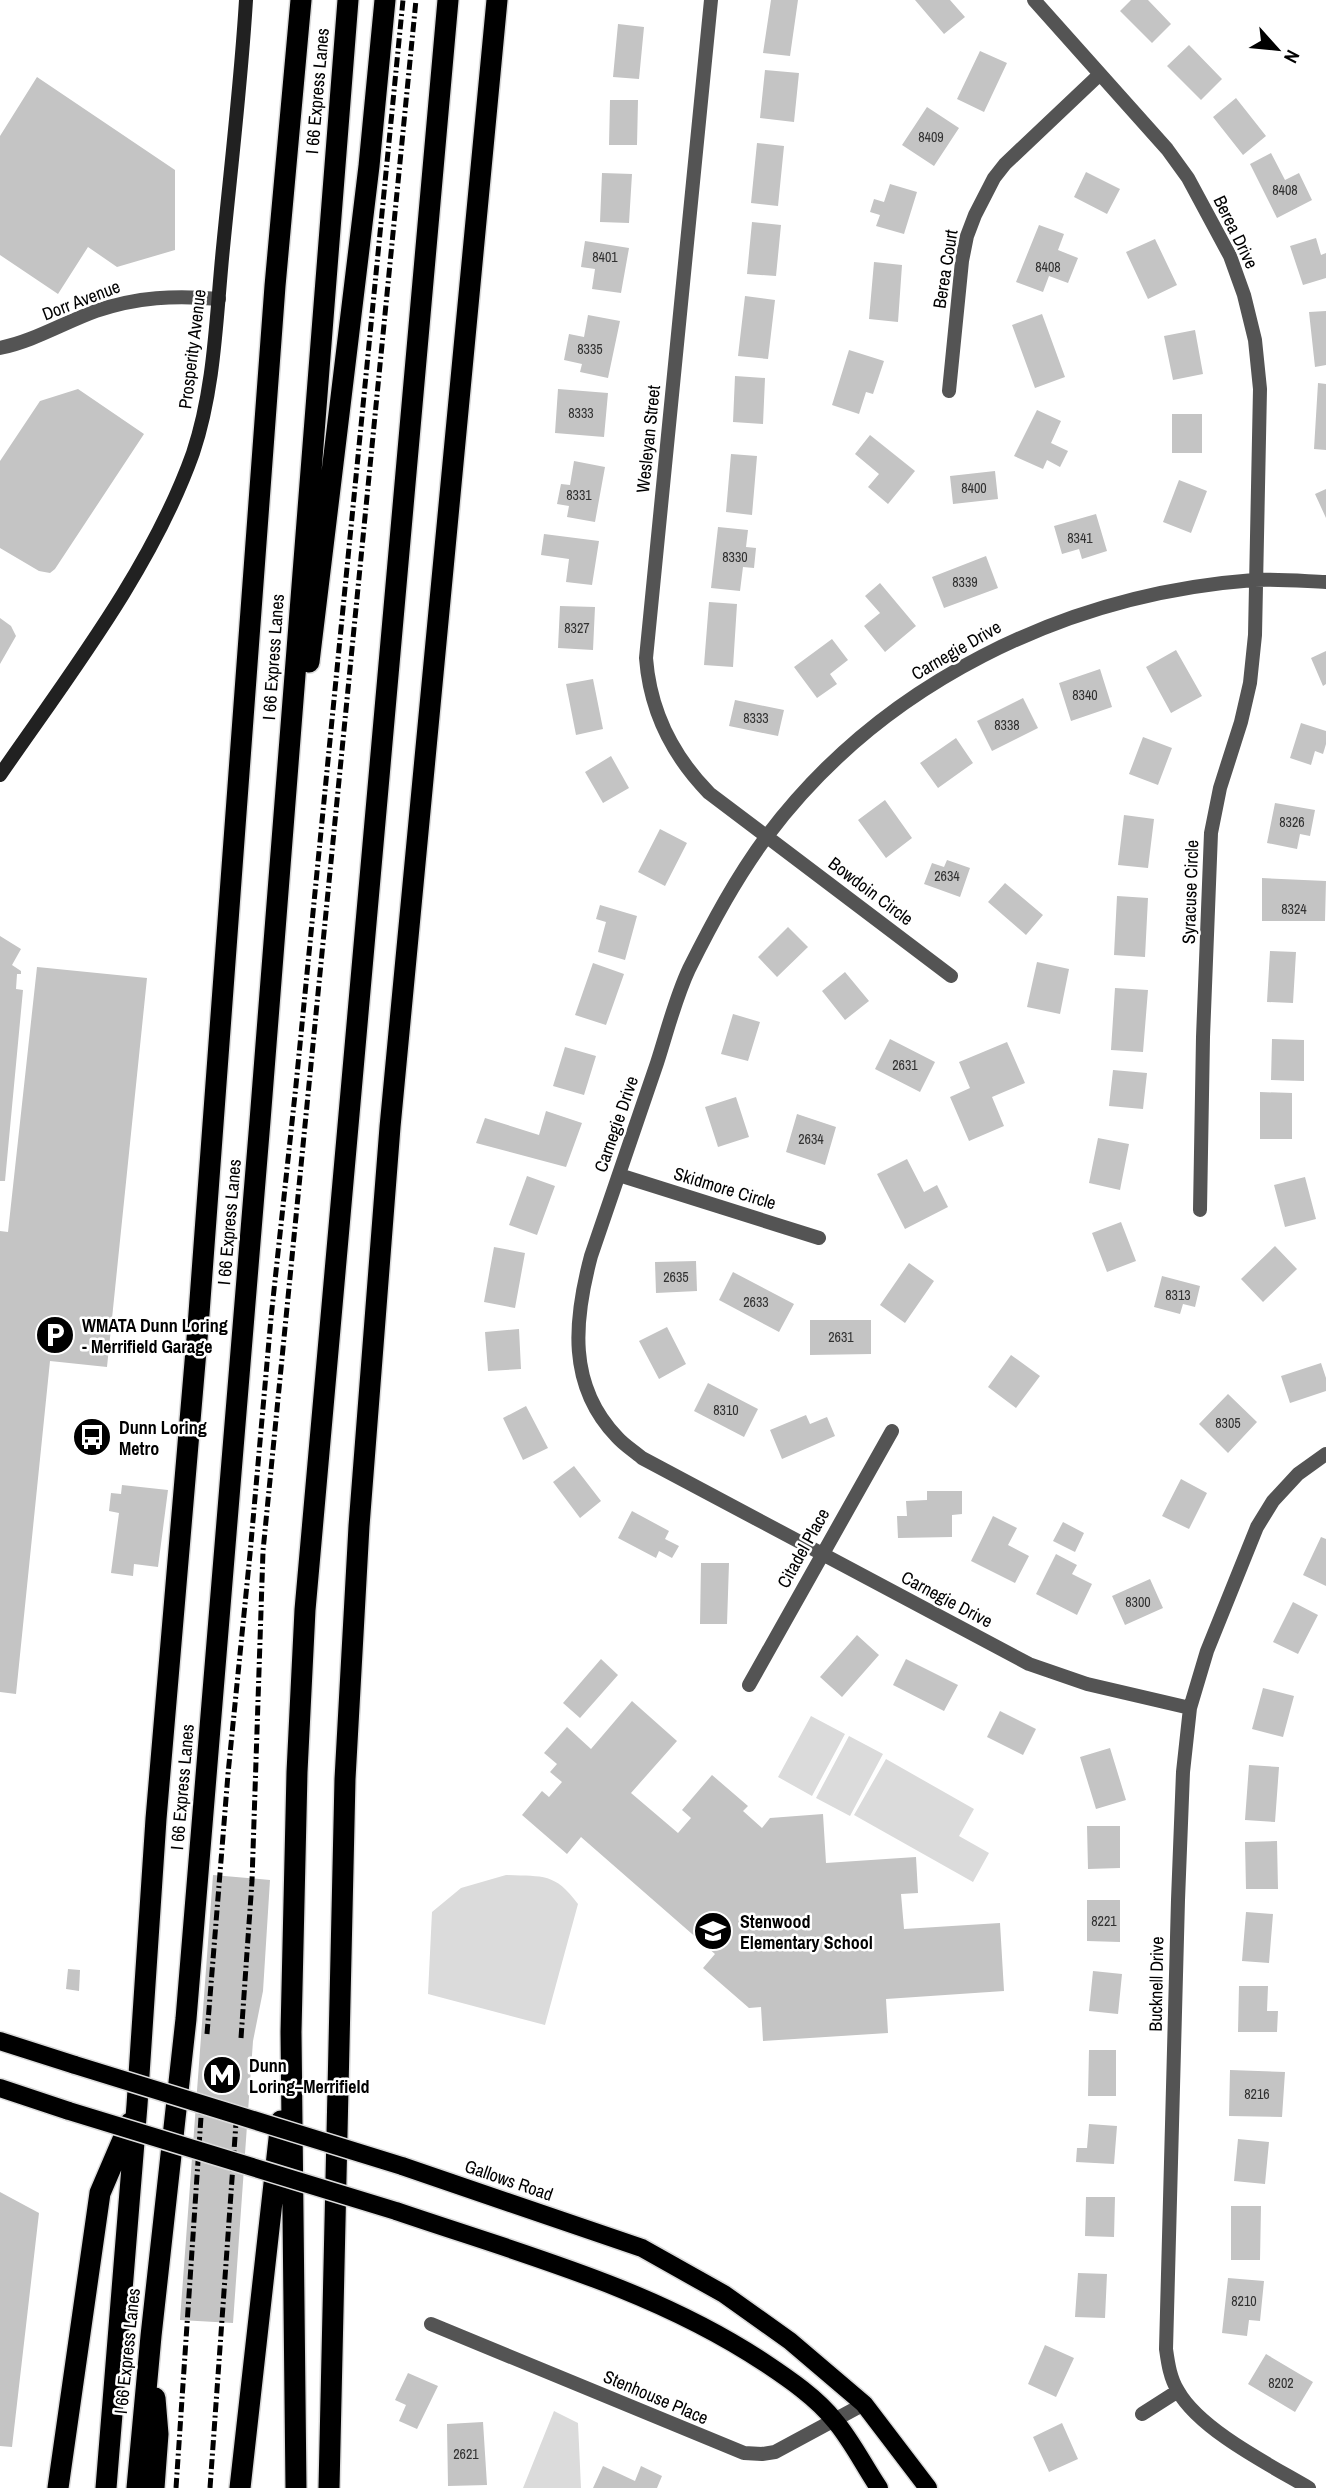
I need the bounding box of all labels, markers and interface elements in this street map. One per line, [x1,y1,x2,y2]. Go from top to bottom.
north arrow [1242,14,1312,84]
street label: I 66 Express Lanes [299,27,335,155]
text: N [1278,46,1306,68]
house number: 8409 [918,128,944,146]
house number: 8408 [1272,181,1298,199]
street label: Berea Drive [1208,191,1264,273]
street label: Berea Court [926,228,964,310]
house number: 8401 [592,248,618,266]
house number: 8408 [1035,258,1061,276]
street label: Dorr Avenue [38,274,124,326]
street label: Prosperity Avenue [172,288,212,410]
house number: 8335 [577,340,603,358]
street label: Wesleyan Street [630,384,666,494]
house number: 8333 [568,404,594,422]
house number: 8400 [961,479,987,497]
house number: 8331 [566,486,592,504]
house number: 8341 [1067,529,1093,547]
house number: 8330 [722,548,748,566]
house number: 8339 [952,573,978,591]
street label: I 66 Express Lanes [256,593,290,721]
street label: Carnegie Drive [906,614,1006,686]
house number: 8327 [564,619,590,637]
house number: 8340 [1072,686,1098,704]
house number: 8333 [743,709,769,727]
house number: 8338 [994,716,1020,734]
house number: 8326 [1279,813,1305,831]
street label: Syracuse Circle [1176,840,1204,944]
street label: Bowdoin Circle [824,851,918,931]
house number: 2634 [934,867,960,885]
house number: 8324 [1281,900,1307,918]
house number: 2631 [892,1056,918,1074]
street label: Carnegie Drive [588,1073,644,1175]
house number: 2634 [798,1130,824,1148]
street label: I 66 Express Lanes [211,1158,247,1286]
street label: Skidmore Circle [671,1161,779,1215]
house number: 2635 [663,1268,689,1286]
house number: 8313 [1165,1286,1191,1304]
house number: 2633 [743,1293,769,1311]
place label: WMATA Dunn Loring - Merrifield Garage [82,1313,228,1359]
parking icon: WMATA Dunn Loring - Merrifield Garage [34,1314,76,1356]
house number: 2631 [828,1328,854,1346]
house number: 8310 [713,1401,739,1419]
house number: 8305 [1215,1414,1241,1432]
place label: Dunn Loring Metro [119,1415,207,1461]
bus stop icon: Dunn Loring Metro [71,1416,113,1458]
street label: Citadel Place [771,1504,835,1592]
street label: Carnegie Drive [897,1564,997,1634]
house number: 8300 [1125,1593,1151,1611]
street label: I 66 Express Lanes [164,1723,200,1851]
place label: Stenwood Elementary School [740,1909,873,1955]
school or university icon: Stenwood Elementary School [692,1910,734,1952]
house number: 8221 [1091,1912,1117,1930]
street label: Bucknell Drive [1143,1936,1169,2032]
place label: Dunn Loring–Merrifield [249,2053,370,2099]
metro station icon: Dunn Loring–Merrifield [201,2054,243,2096]
house number: 8216 [1244,2085,1270,2103]
street label: Gallows Road [461,2153,557,2207]
street label: I 66 Express Lanes [108,2287,146,2415]
house number: 8210 [1231,2292,1257,2310]
street label: Stenhouse Place [600,2364,712,2430]
house number: 8202 [1268,2374,1294,2392]
house number: 2621 [453,2445,479,2463]

